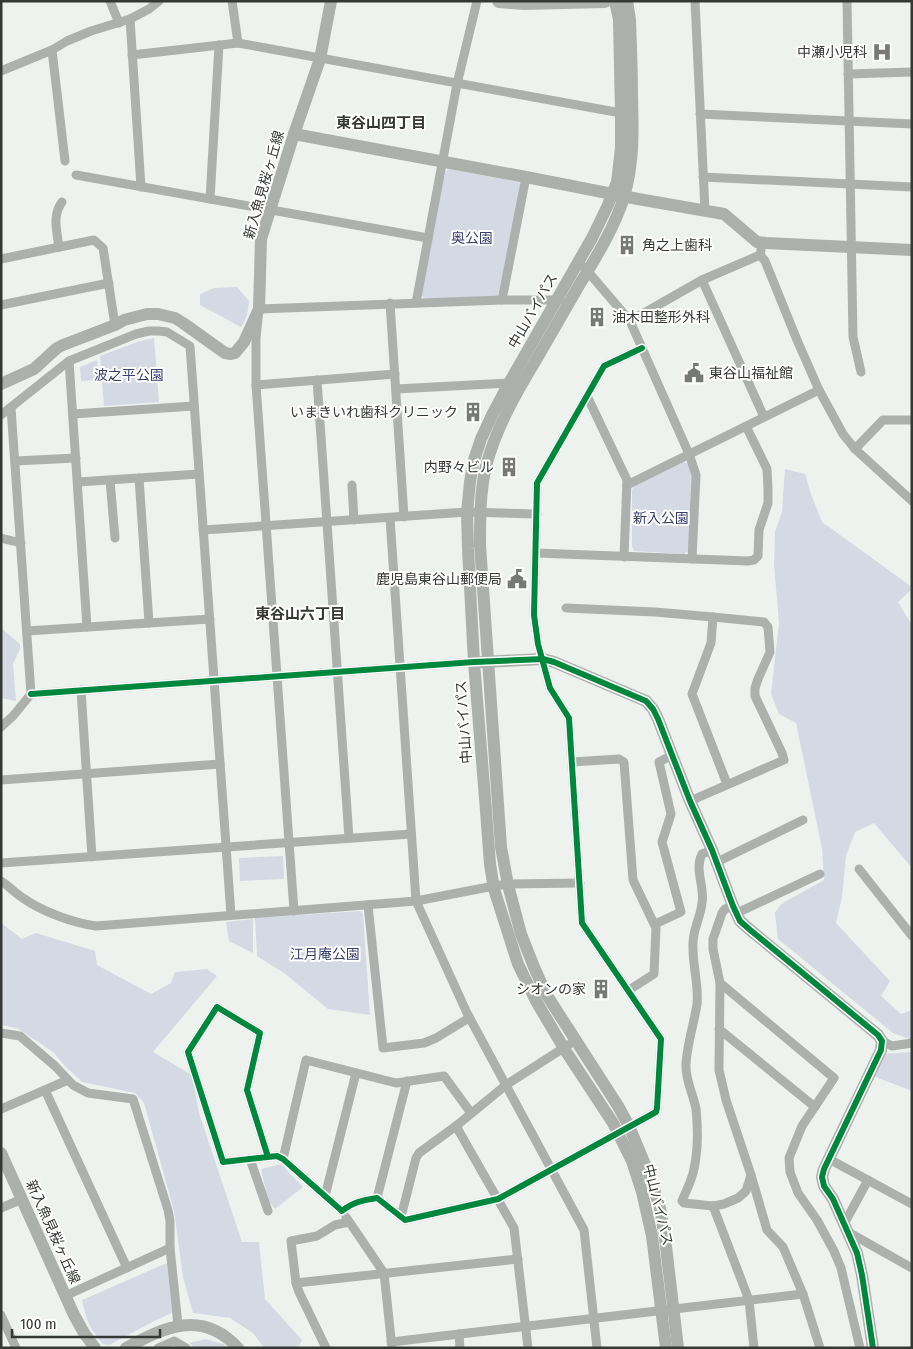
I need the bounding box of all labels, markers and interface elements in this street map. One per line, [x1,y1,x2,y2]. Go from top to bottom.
hospital icon: 中瀬小児科 [871,41,893,63]
place label: 中瀬小児科 [797,44,867,61]
district label: 東谷山四丁目 [336,114,426,132]
street label: 新入魚見桜ヶ丘線 [240,129,288,241]
park label: 奥公園 [451,230,493,247]
building icon: 角之上歯科 [616,234,638,256]
place label: 角之上歯科 [642,237,712,254]
street label: 中山バイパス [505,270,561,352]
building icon: 油木田整形外科 [586,306,608,328]
place label: 油木田整形外科 [612,309,710,326]
public building icon: 東谷山福祉館 [683,362,705,384]
place label: 東谷山福祉館 [709,365,793,382]
park label: 波之平公園 [94,367,164,384]
building icon: いまきいれ歯科クリニック [462,401,484,423]
place label: いまきいれ歯科クリニック [290,404,458,421]
building icon: 内野々ビル [498,456,520,478]
place label: 内野々ビル [424,459,494,476]
park label: 新入公園 [633,510,689,527]
public building icon: 鹿児島東谷山郵便局 [506,568,528,590]
place label: 鹿児島東谷山郵便局 [376,571,502,588]
district label: 東谷山六丁目 [255,605,345,623]
street label: 中山バイパス [453,680,475,764]
park label: 江月庵公園 [290,946,360,963]
building icon: シオンの家 [590,978,612,1000]
place label: シオンの家 [516,981,586,998]
street label: 中山バイパス [640,1162,676,1248]
street label: 新入魚見桜ヶ丘線 [22,1177,84,1287]
scale bar [12,1306,160,1338]
text: 100 m [20,1315,57,1333]

